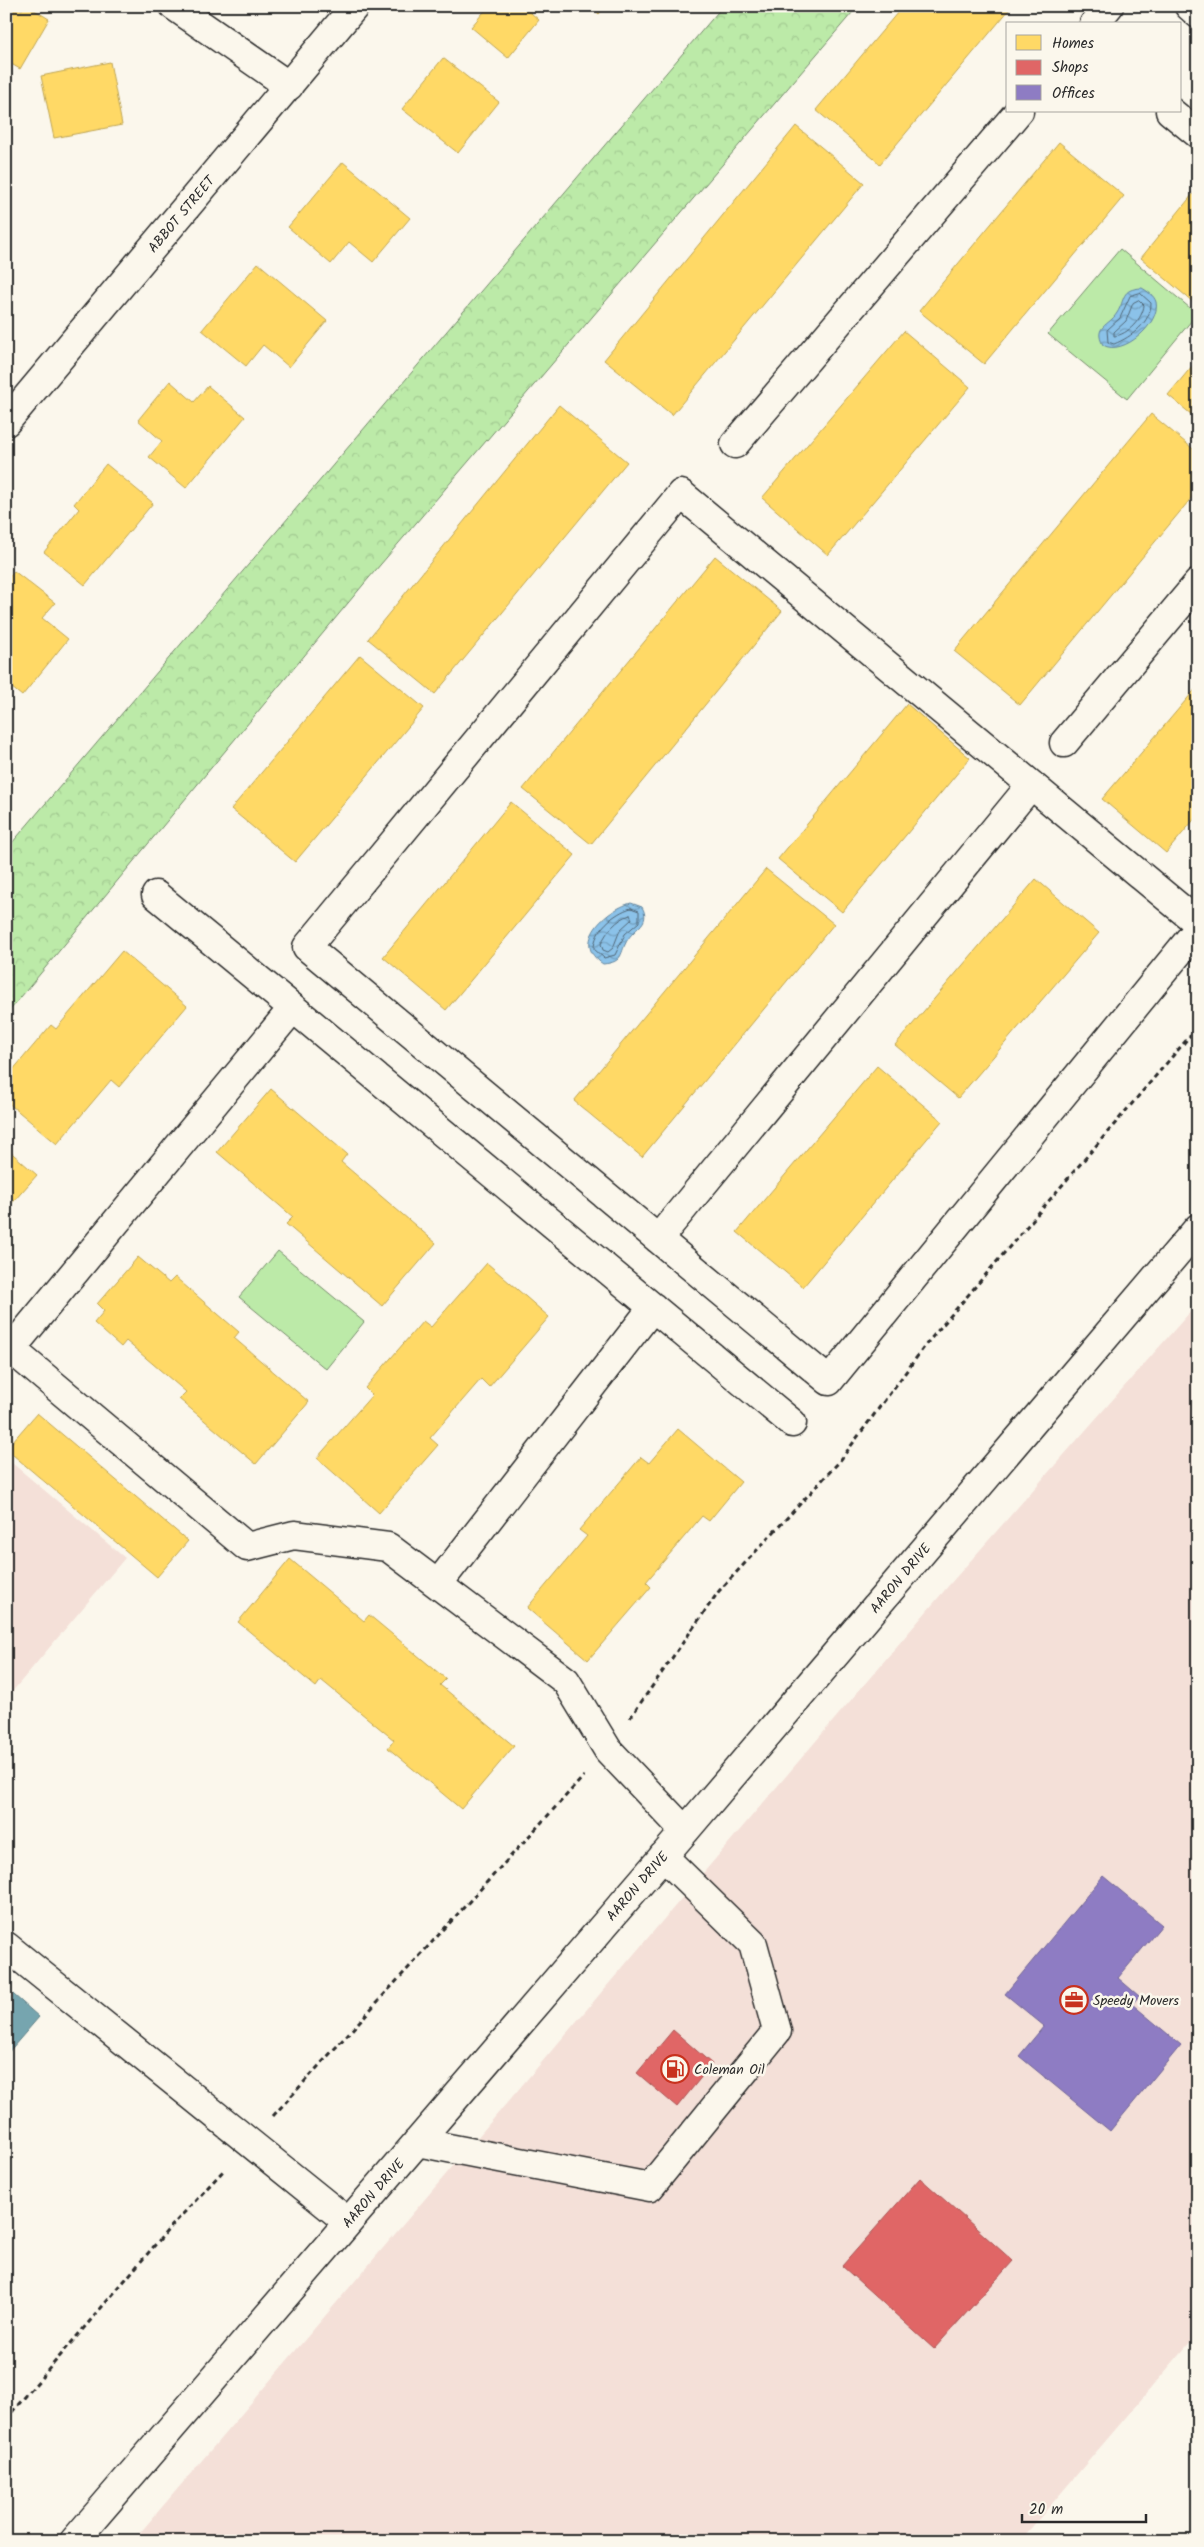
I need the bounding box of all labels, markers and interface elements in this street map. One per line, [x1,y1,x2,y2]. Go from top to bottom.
legend [1006,22,1182,112]
text: Homes [1052,32,1095,56]
text: Shops [1052,56,1089,80]
text: Offices [1052,82,1095,106]
street label: ABBOT STREET [143,170,222,258]
street label: AARON DRIVE [865,1538,937,1619]
street label: AARON DRIVE [601,1846,675,1926]
office icon: Speedy Movers [1059,1985,1089,2015]
place label: Speedy Movers [1093,1990,1179,2012]
fuel station icon: Coleman Oil [660,2054,690,2084]
place label: Coleman Oil [694,2059,765,2081]
street label: AARON DRIVE [337,2153,411,2233]
scale bar [1022,2492,1145,2524]
text: 20 m [1029,2498,1063,2522]

